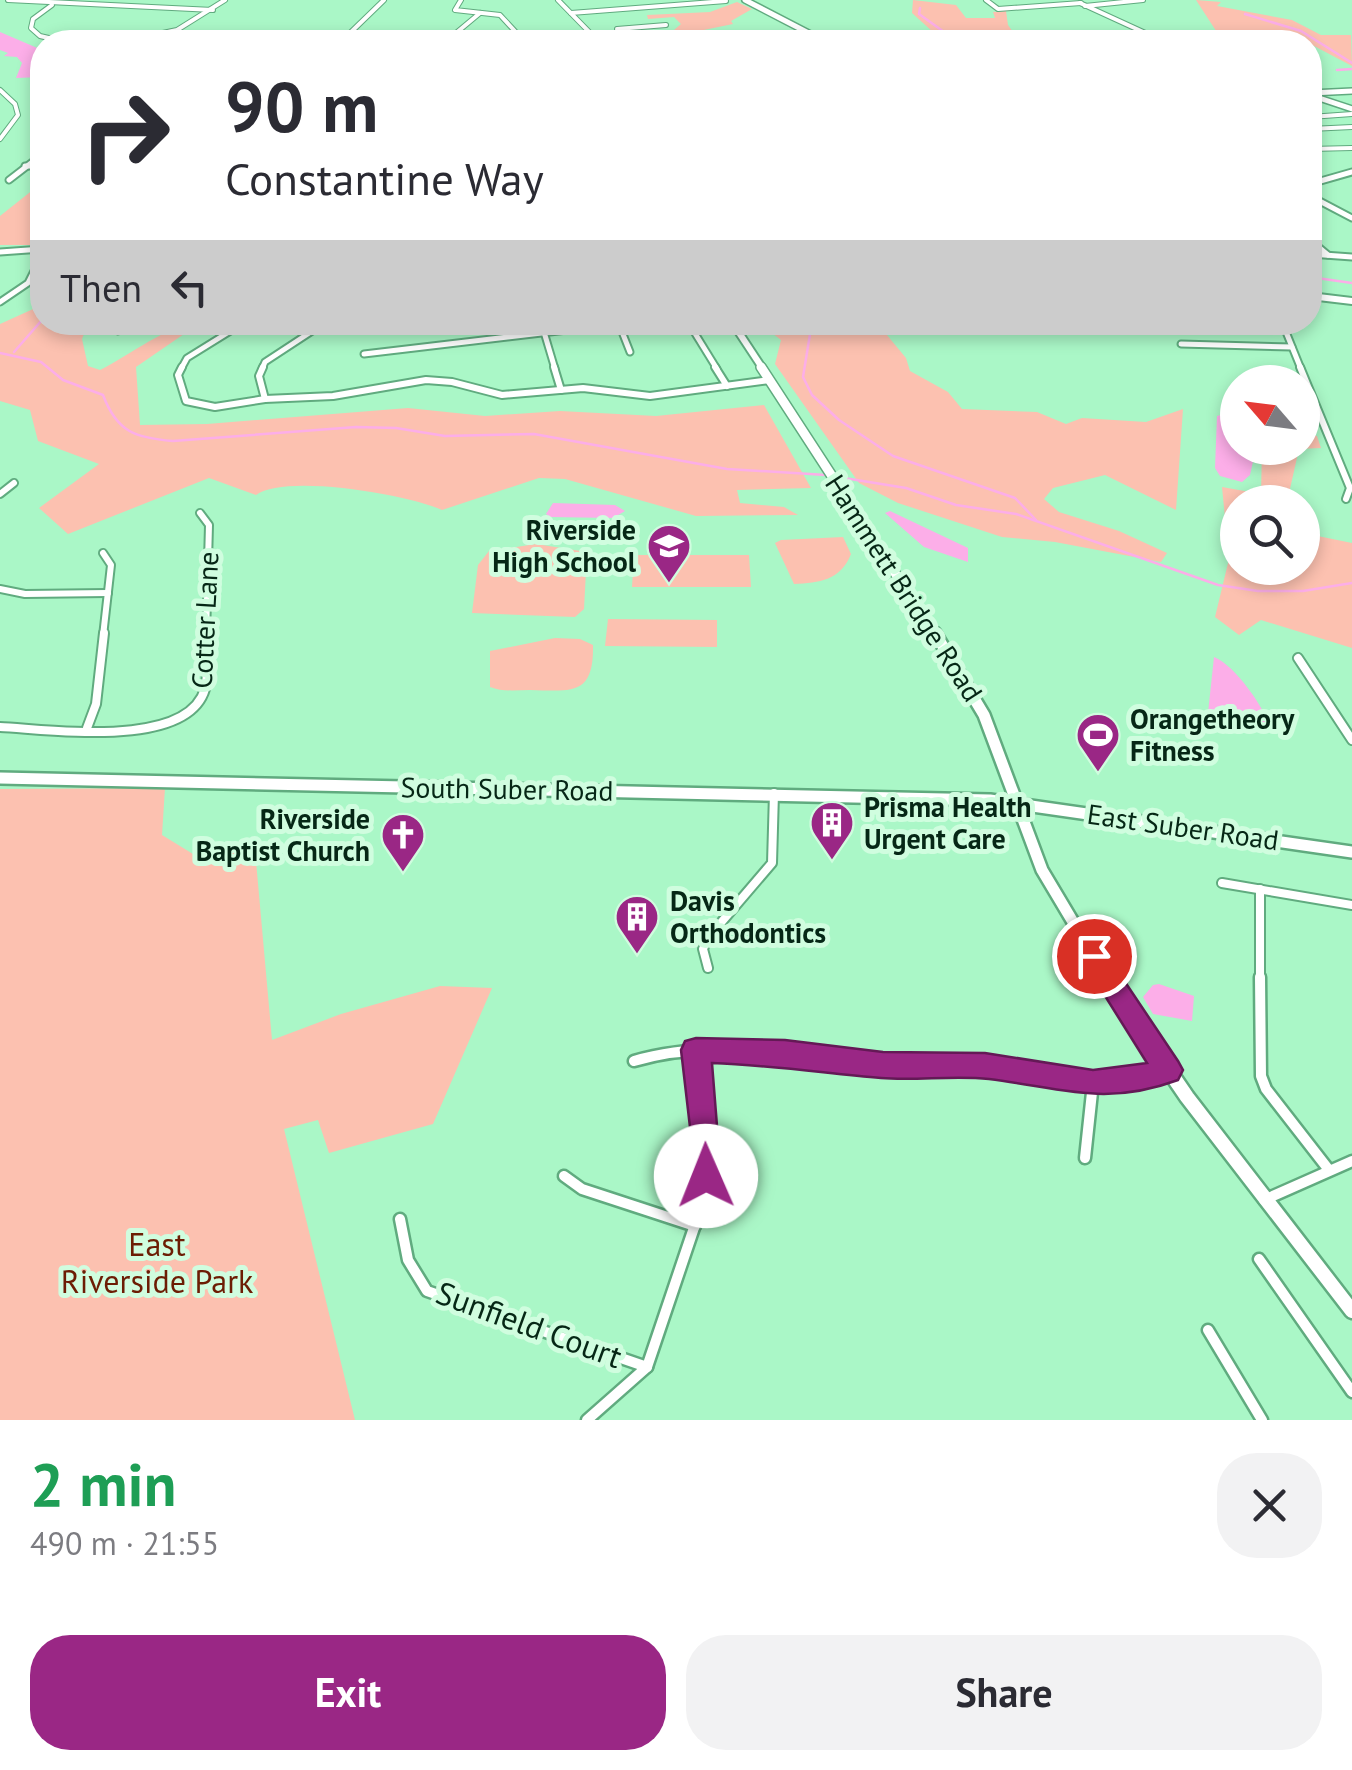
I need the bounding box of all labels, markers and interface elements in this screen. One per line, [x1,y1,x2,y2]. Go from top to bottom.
text: 90 m [225,61,378,151]
icon: right [60,70,190,200]
text: Constantine Way [225,149,544,207]
icon: left [162,260,217,315]
text: Then [60,263,142,312]
north arrow [1220,365,1320,465]
map controls [1220,365,1320,585]
street label: Hammett Bridge Road [817,467,992,708]
button: search [1220,485,1320,585]
place label: Riverside High School [492,511,637,580]
school or university icon: Riverside High School [646,523,692,584]
street label: Cotter Lane [182,550,227,689]
place label: Orangetheory Fitness [1130,700,1295,769]
sports icon: Orangetheory Fitness [1075,712,1121,773]
street label: South Suber Road [400,768,614,809]
place label: Prisma Health Urgent Care [864,788,1032,857]
street label: East Suber Road [1085,795,1281,858]
place label: Riverside Baptist Church [196,800,370,869]
building icon: Prisma Health Urgent Care [809,800,855,861]
church icon: Riverside Baptist Church [380,812,426,873]
place label: Davis Orthodontics [670,882,826,951]
building icon: Davis Orthodontics [614,894,660,955]
pin [1052,914,1137,999]
icon: arrive [1067,929,1122,984]
position arrow [654,1124,758,1228]
park label: East Riverside Park [61,1223,254,1302]
street label: Sunfield Court [431,1271,628,1377]
text: 2 min [30,1445,176,1523]
button: close [1217,1453,1322,1558]
text: 490 m · 21:55 [30,1522,219,1564]
button: Exit [30,1635,666,1750]
button: Share [686,1635,1322,1750]

